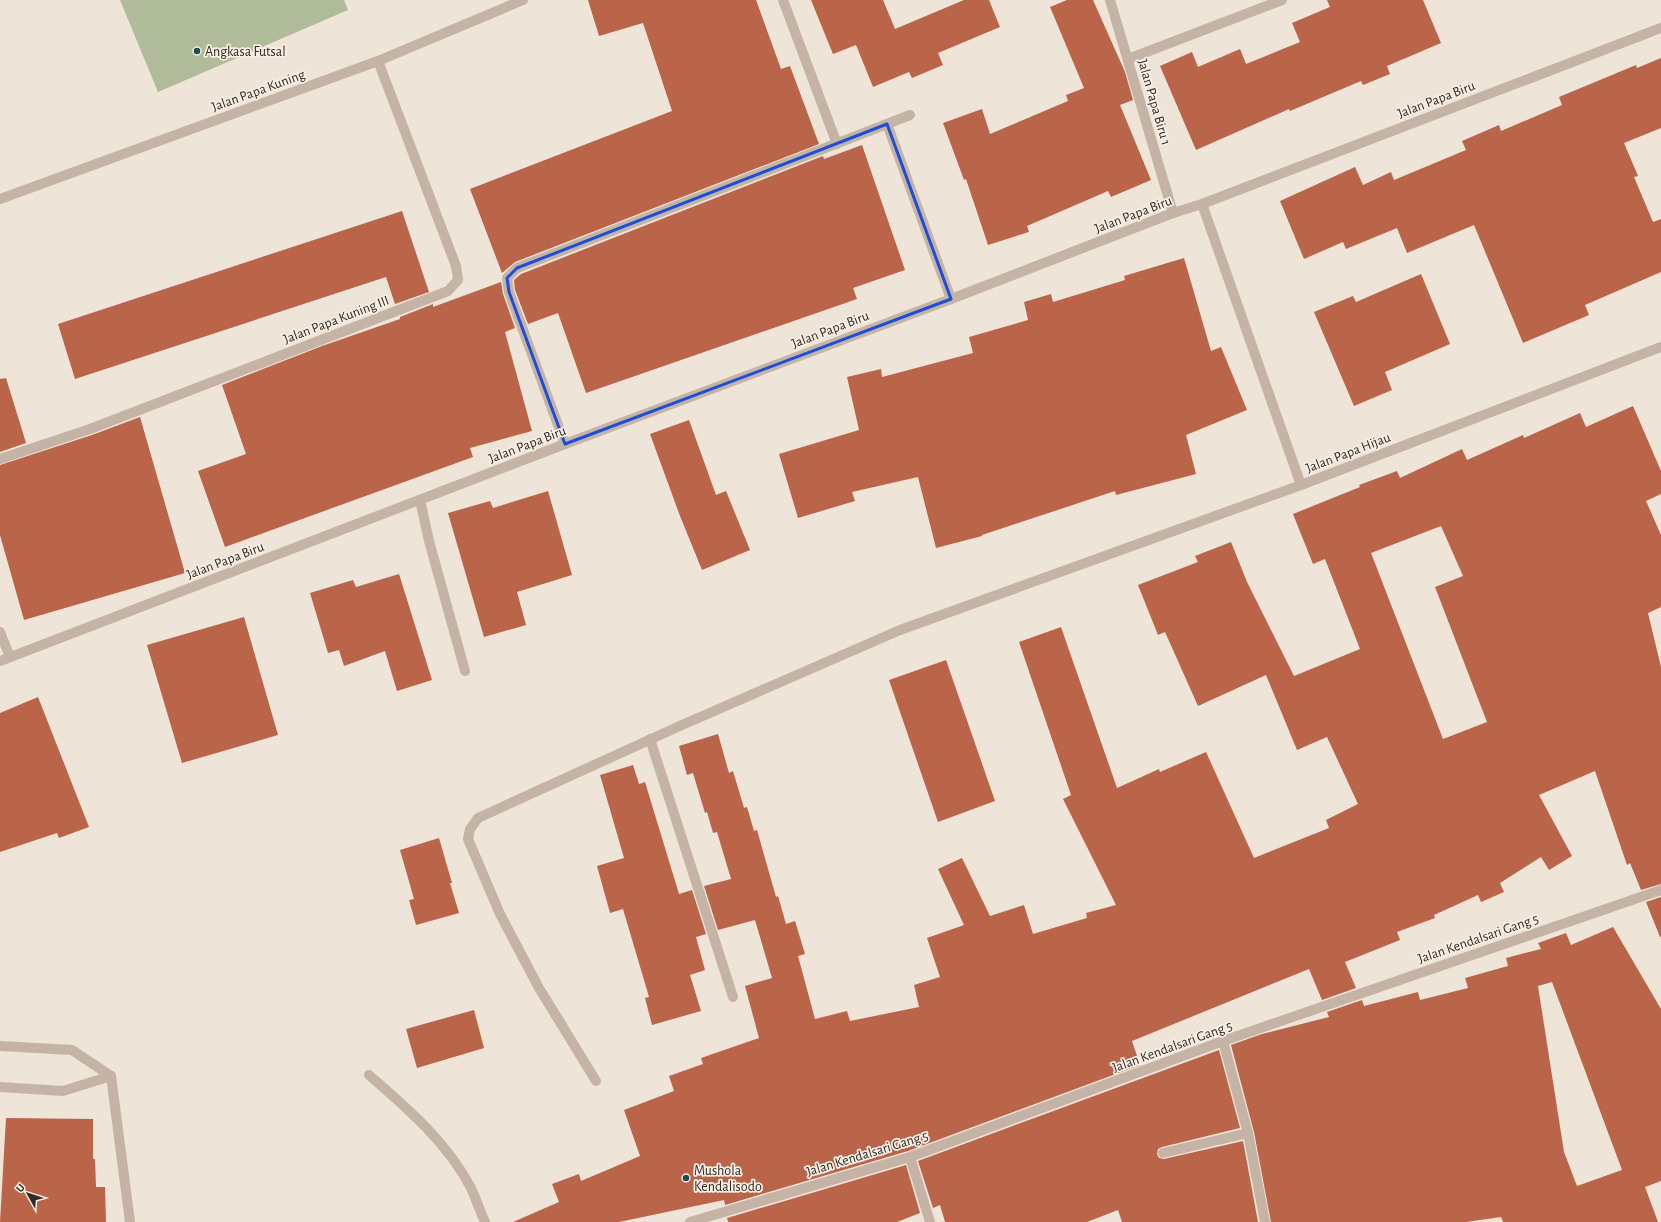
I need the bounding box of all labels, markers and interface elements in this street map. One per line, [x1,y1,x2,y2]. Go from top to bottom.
place label: Angkasa Futsal [205,45,286,59]
marker: Angkasa Futsal [192,46,202,56]
street label: Jalan Papa Biru 1 [1135,58,1173,147]
street label: Jalan Papa Kuning [210,68,307,114]
street label: Jalan Papa Biru [1396,79,1477,121]
street label: Jalan Papa Biru [1093,194,1174,236]
street label: Jalan Papa Kuning III [282,293,391,347]
street label: Jalan Papa Biru [790,309,871,351]
street label: Jalan Papa Biru [487,424,568,466]
street label: Jalan Papa Hijau [1304,430,1393,475]
street label: Jalan Papa Biru [185,540,266,582]
street label: Jalan Kendalsari Gang 5 [1416,912,1541,966]
street label: Jalan Kendalsari Gang 5 [1110,1019,1234,1075]
street label: Jalan Kendalsari Gang 5 [805,1129,930,1179]
place label: Mushola Kendalisodo [694,1164,762,1194]
marker: Mushola Kendalisodo [681,1173,691,1183]
north arrow [8,1174,48,1214]
text: U [14,1182,27,1194]

